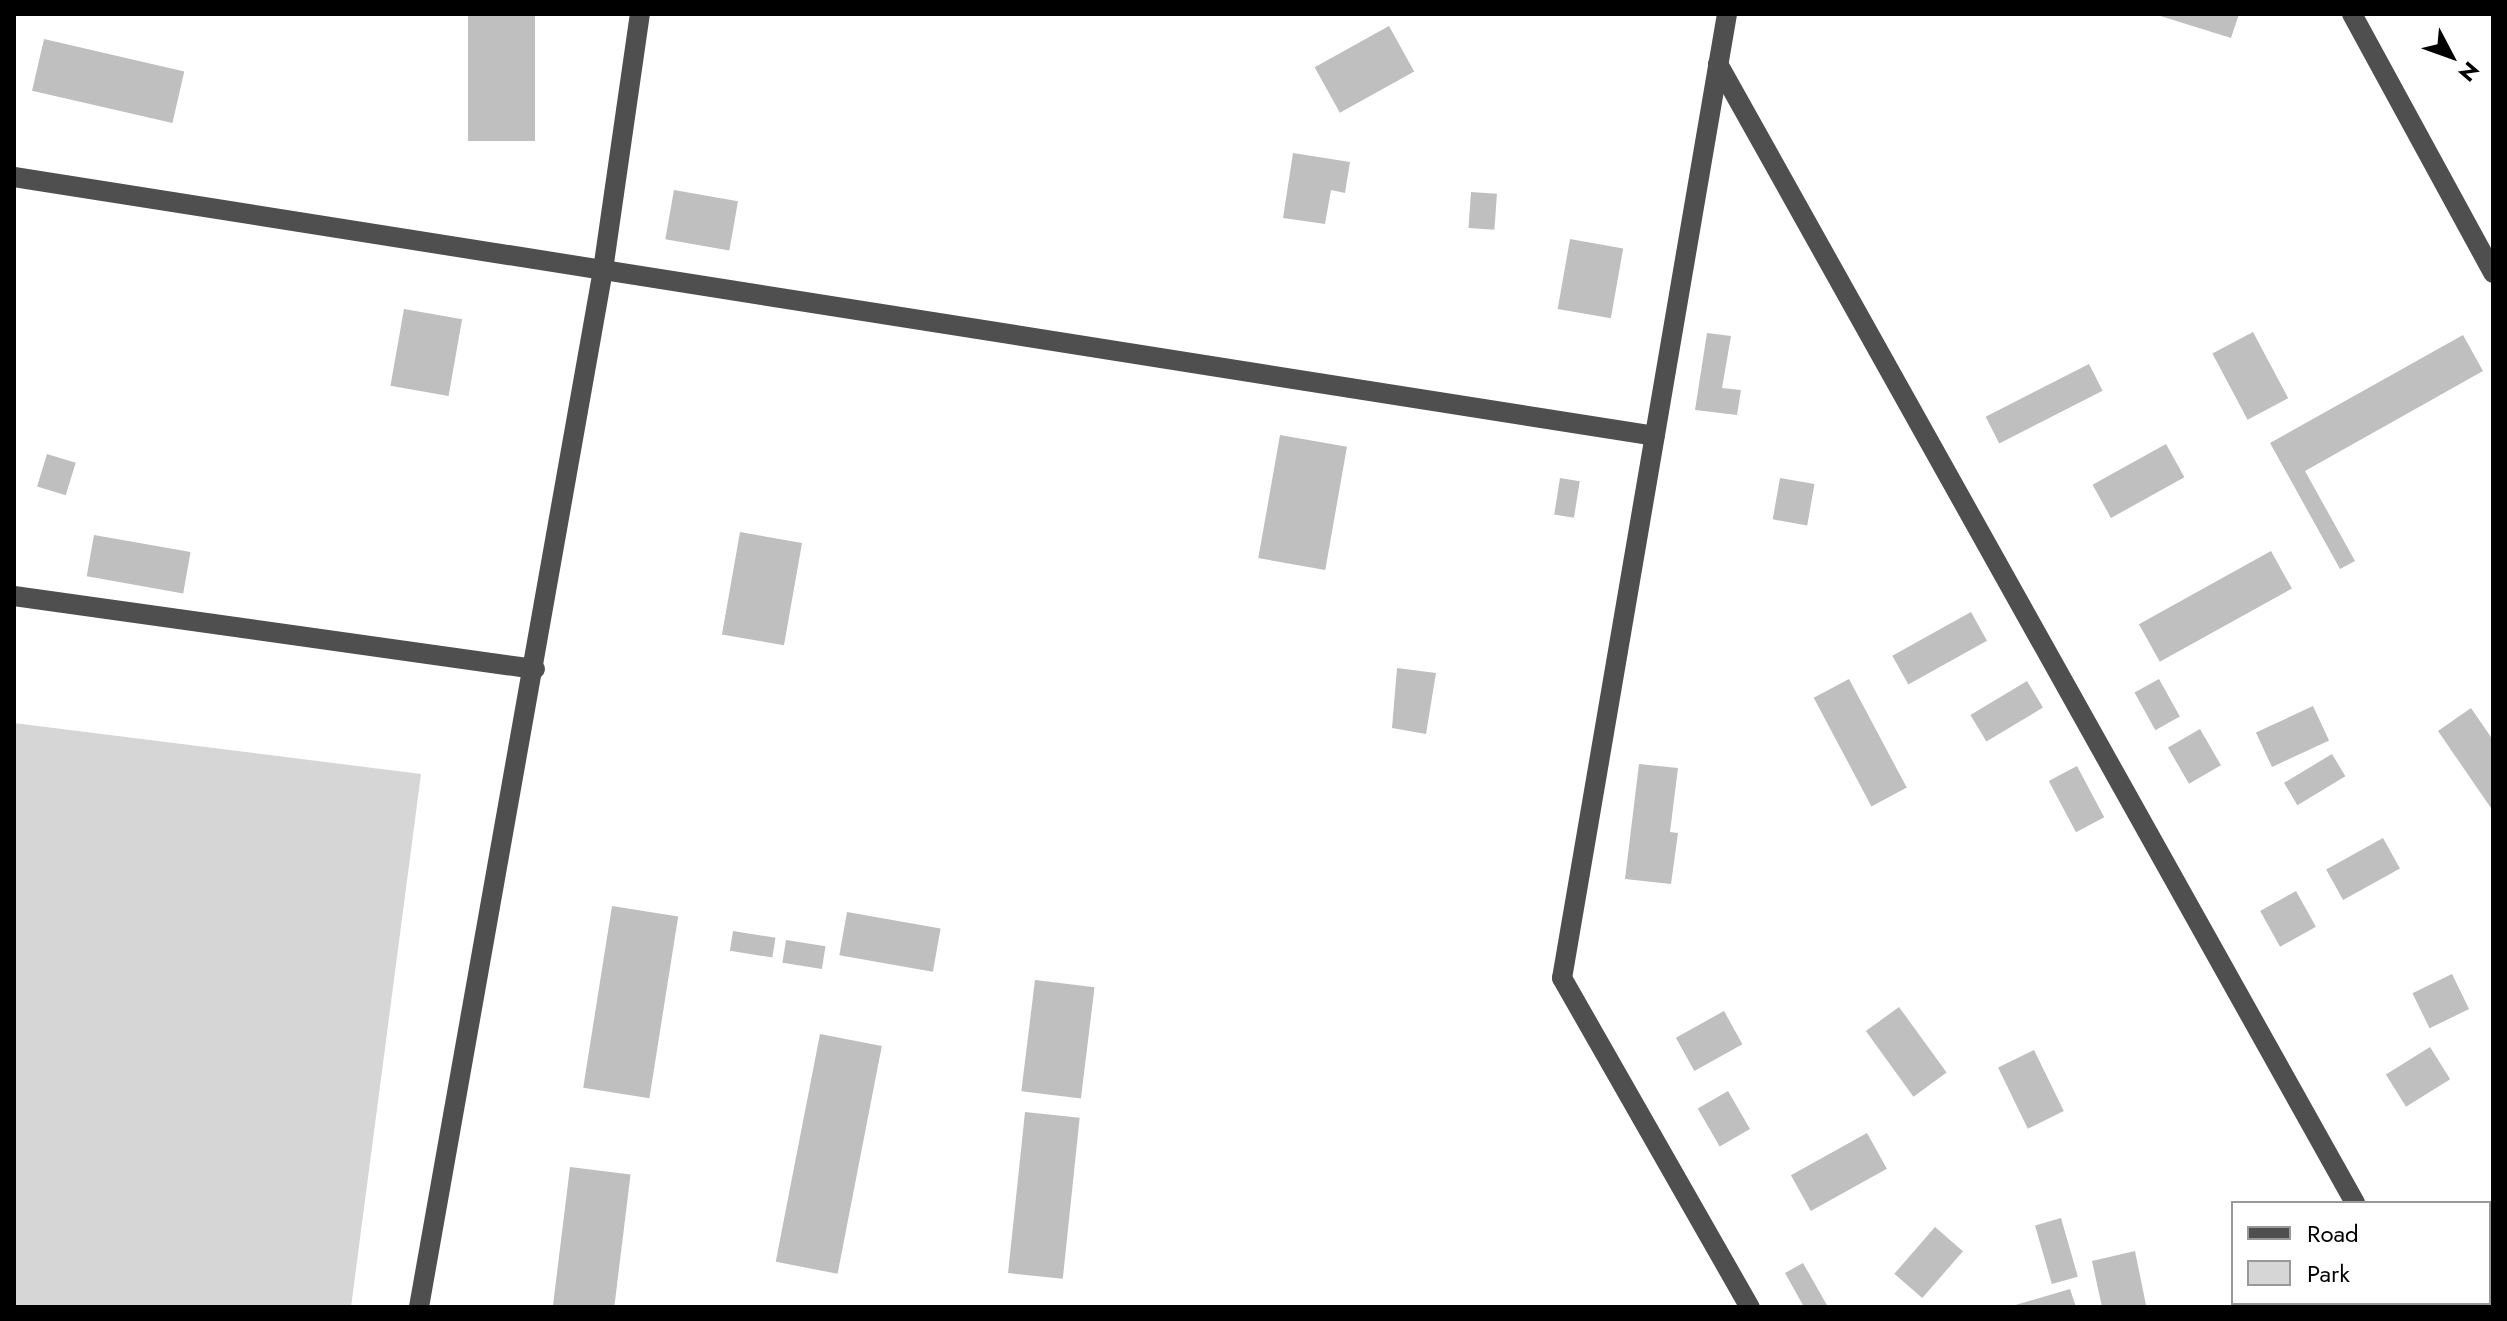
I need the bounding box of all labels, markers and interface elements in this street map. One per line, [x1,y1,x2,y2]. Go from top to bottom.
north arrow [2411,16,2491,96]
text: N [2451,55,2487,89]
legend [2231,1201,2491,1305]
text: Road [2307,1216,2359,1251]
text: Park [2307,1256,2350,1291]

